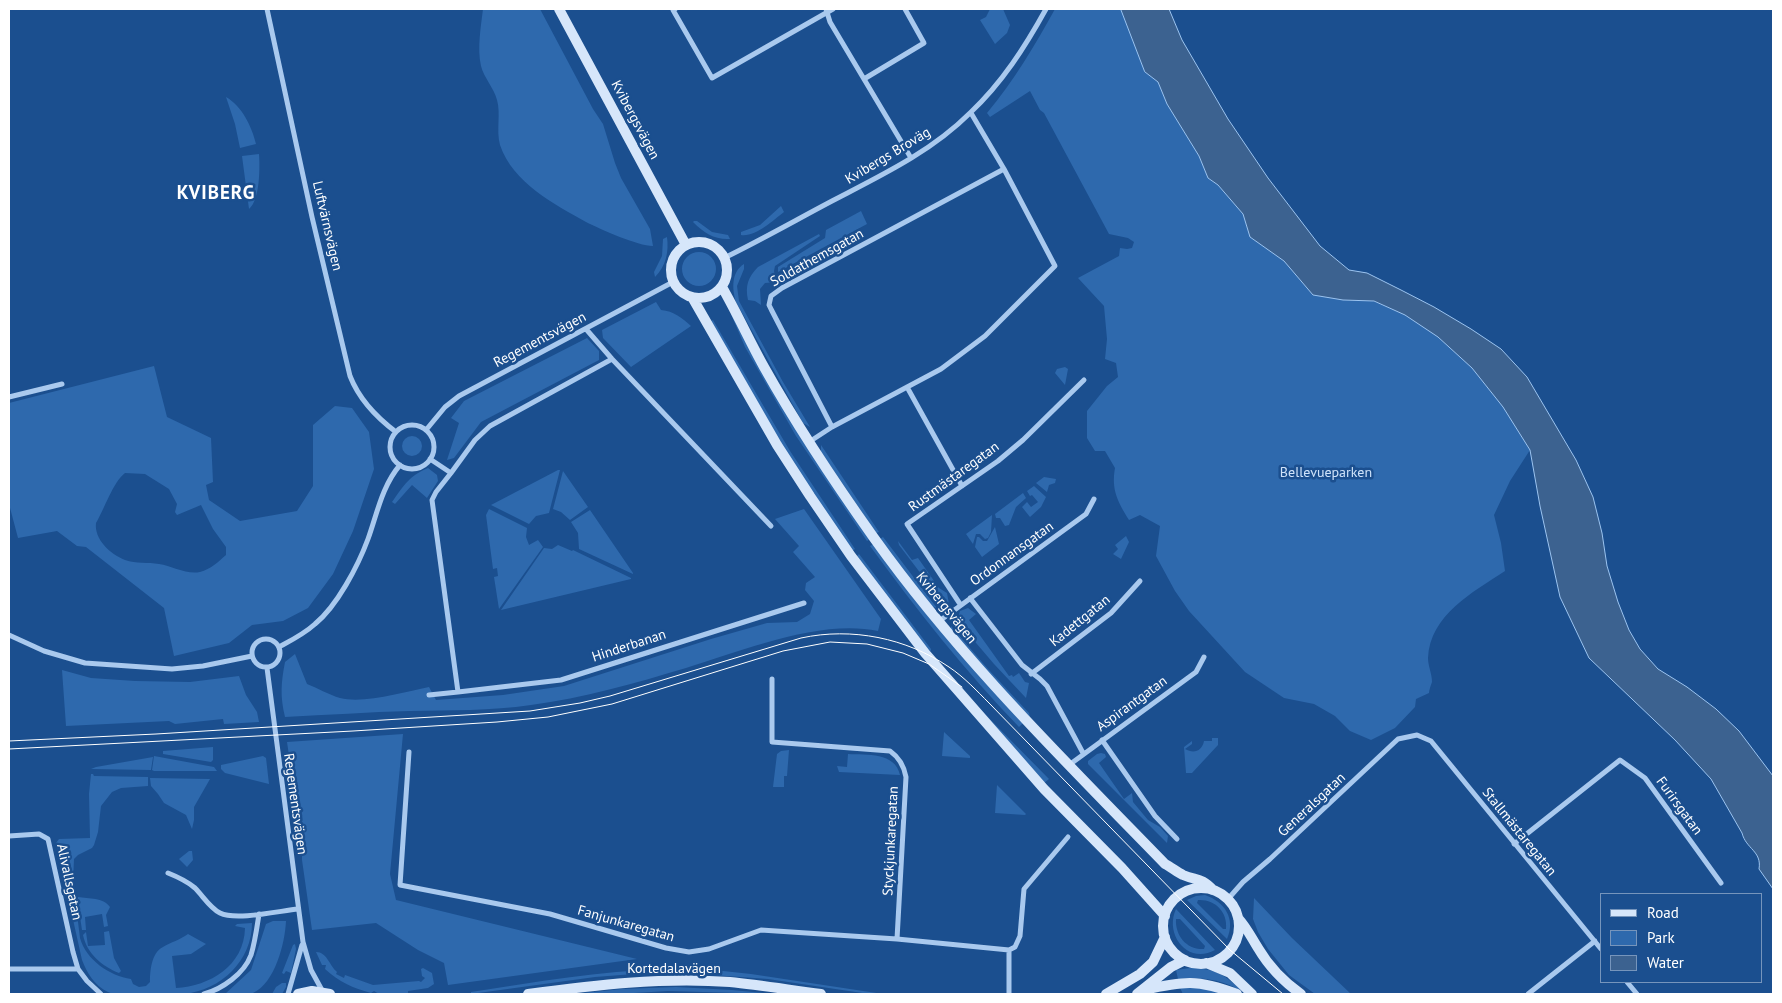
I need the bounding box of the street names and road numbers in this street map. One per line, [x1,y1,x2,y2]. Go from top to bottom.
street label: Kvibergsvägen [607,78,663,162]
street label: Kvibergs Broväg [842,124,934,188]
street label: Luftvärnsvägen [309,180,345,272]
street label: Soldathemsgatan [767,225,867,291]
street label: Regementsvägen [491,309,589,371]
street label: Rustmästaregatan [905,439,1003,515]
street label: Ordonnansgatan [967,518,1057,590]
street label: Kvibergsvägen [912,569,980,647]
street label: Kadettgatan [1046,592,1114,650]
street label: Hinderbanan [590,626,668,666]
street label: Aspirantgatan [1093,673,1171,735]
street label: Regementsvägen [280,752,310,856]
street label: Generalsgatan [1275,770,1349,840]
street label: Furirsgatan [1652,774,1706,838]
street label: Stallmästaregatan [1478,784,1560,880]
street label: Styckjunkaregatan [880,786,902,896]
street label: Alivallsgatan [53,842,85,922]
street label: Fanjunkaregatan [576,902,676,946]
street label: Kortedalavägen [627,961,721,977]

